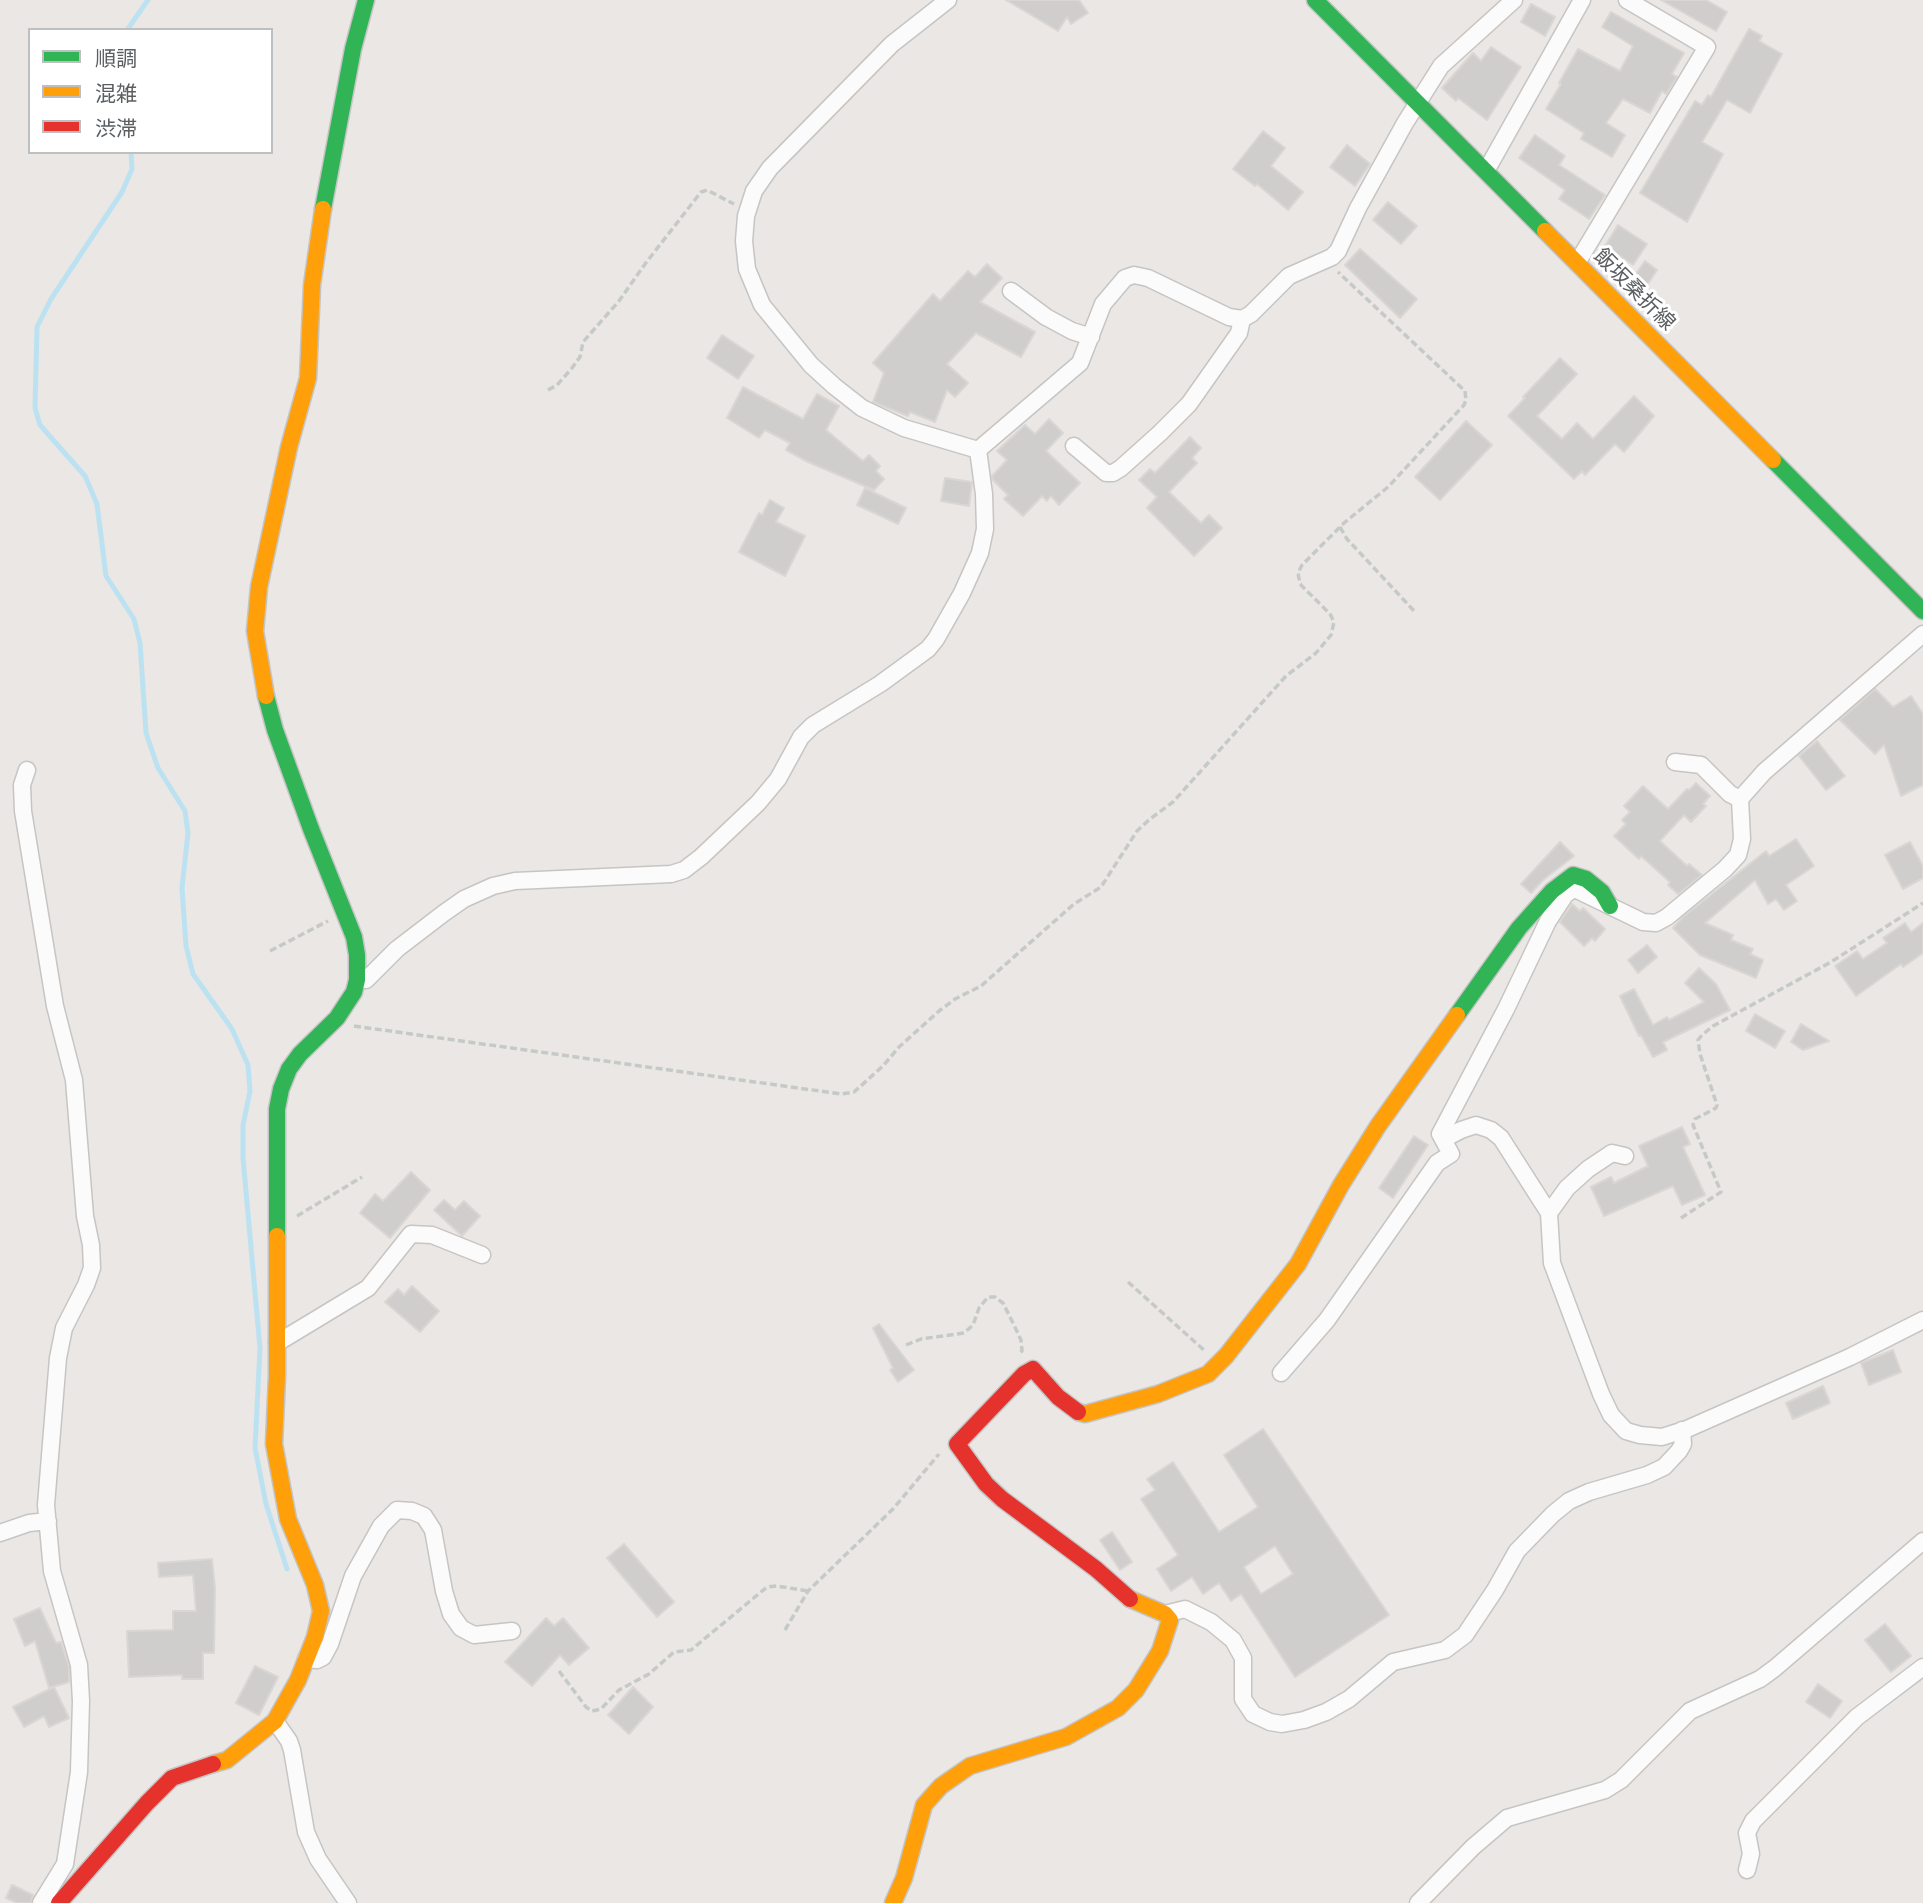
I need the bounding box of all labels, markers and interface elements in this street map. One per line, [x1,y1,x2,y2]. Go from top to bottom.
legend [28,28,273,154]
text: 順調 [95,44,137,72]
text: 混雑 [95,79,137,107]
text: 渋滞 [95,114,137,142]
street label: 飯坂桑折線 [1588,244,1680,336]

